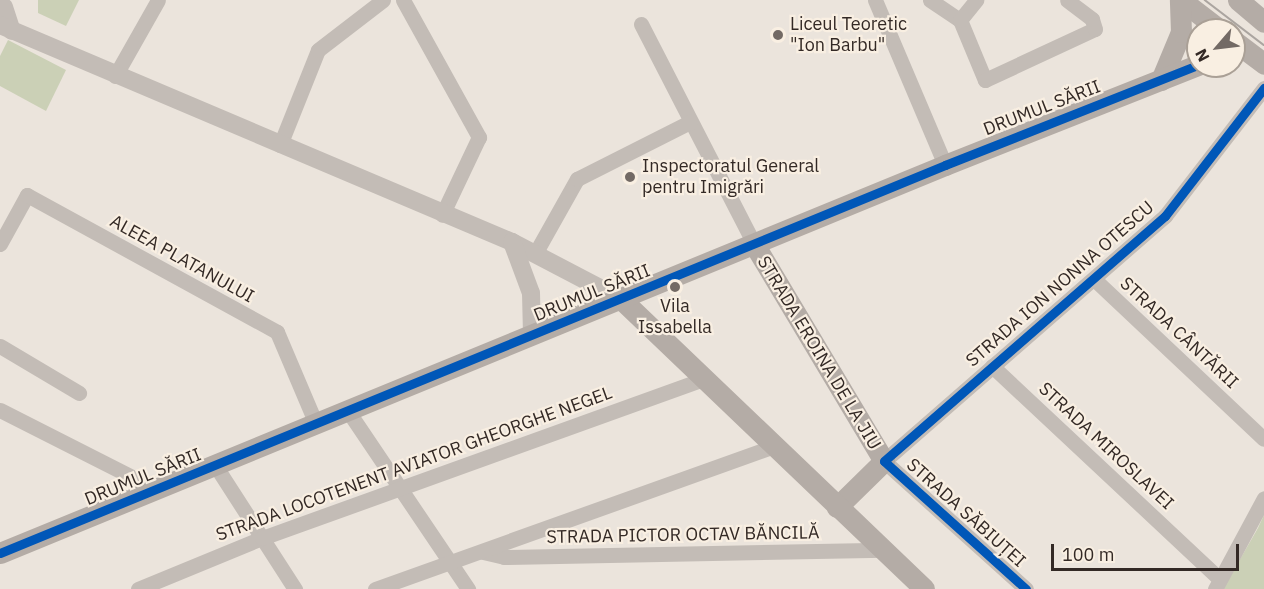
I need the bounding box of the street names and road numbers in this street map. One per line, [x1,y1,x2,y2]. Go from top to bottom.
street label: DRUMUL SĂRII [980,76,1104,140]
street label: STRADA ION NONNA OTESCU [962,197,1158,371]
street label: ALEEA PLATANULUI [106,210,258,308]
street label: STRADA EROINA DE LA JIU [753,252,885,454]
street label: DRUMUL SĂRII [531,260,653,326]
street label: STRADA CÂNTĂRII [1116,273,1242,393]
street label: STRADA MIROSLAVEI [1034,378,1178,514]
street label: STRADA LOCOTENENT AVIATOR GHEORGHE NEGEL [213,382,615,546]
street label: DRUMUL SĂRII [82,444,204,510]
street label: STRADA SĂBIUȚEI [902,454,1030,572]
street label: STRADA PICTOR OCTAV BĂNCILĂ [546,522,820,548]

